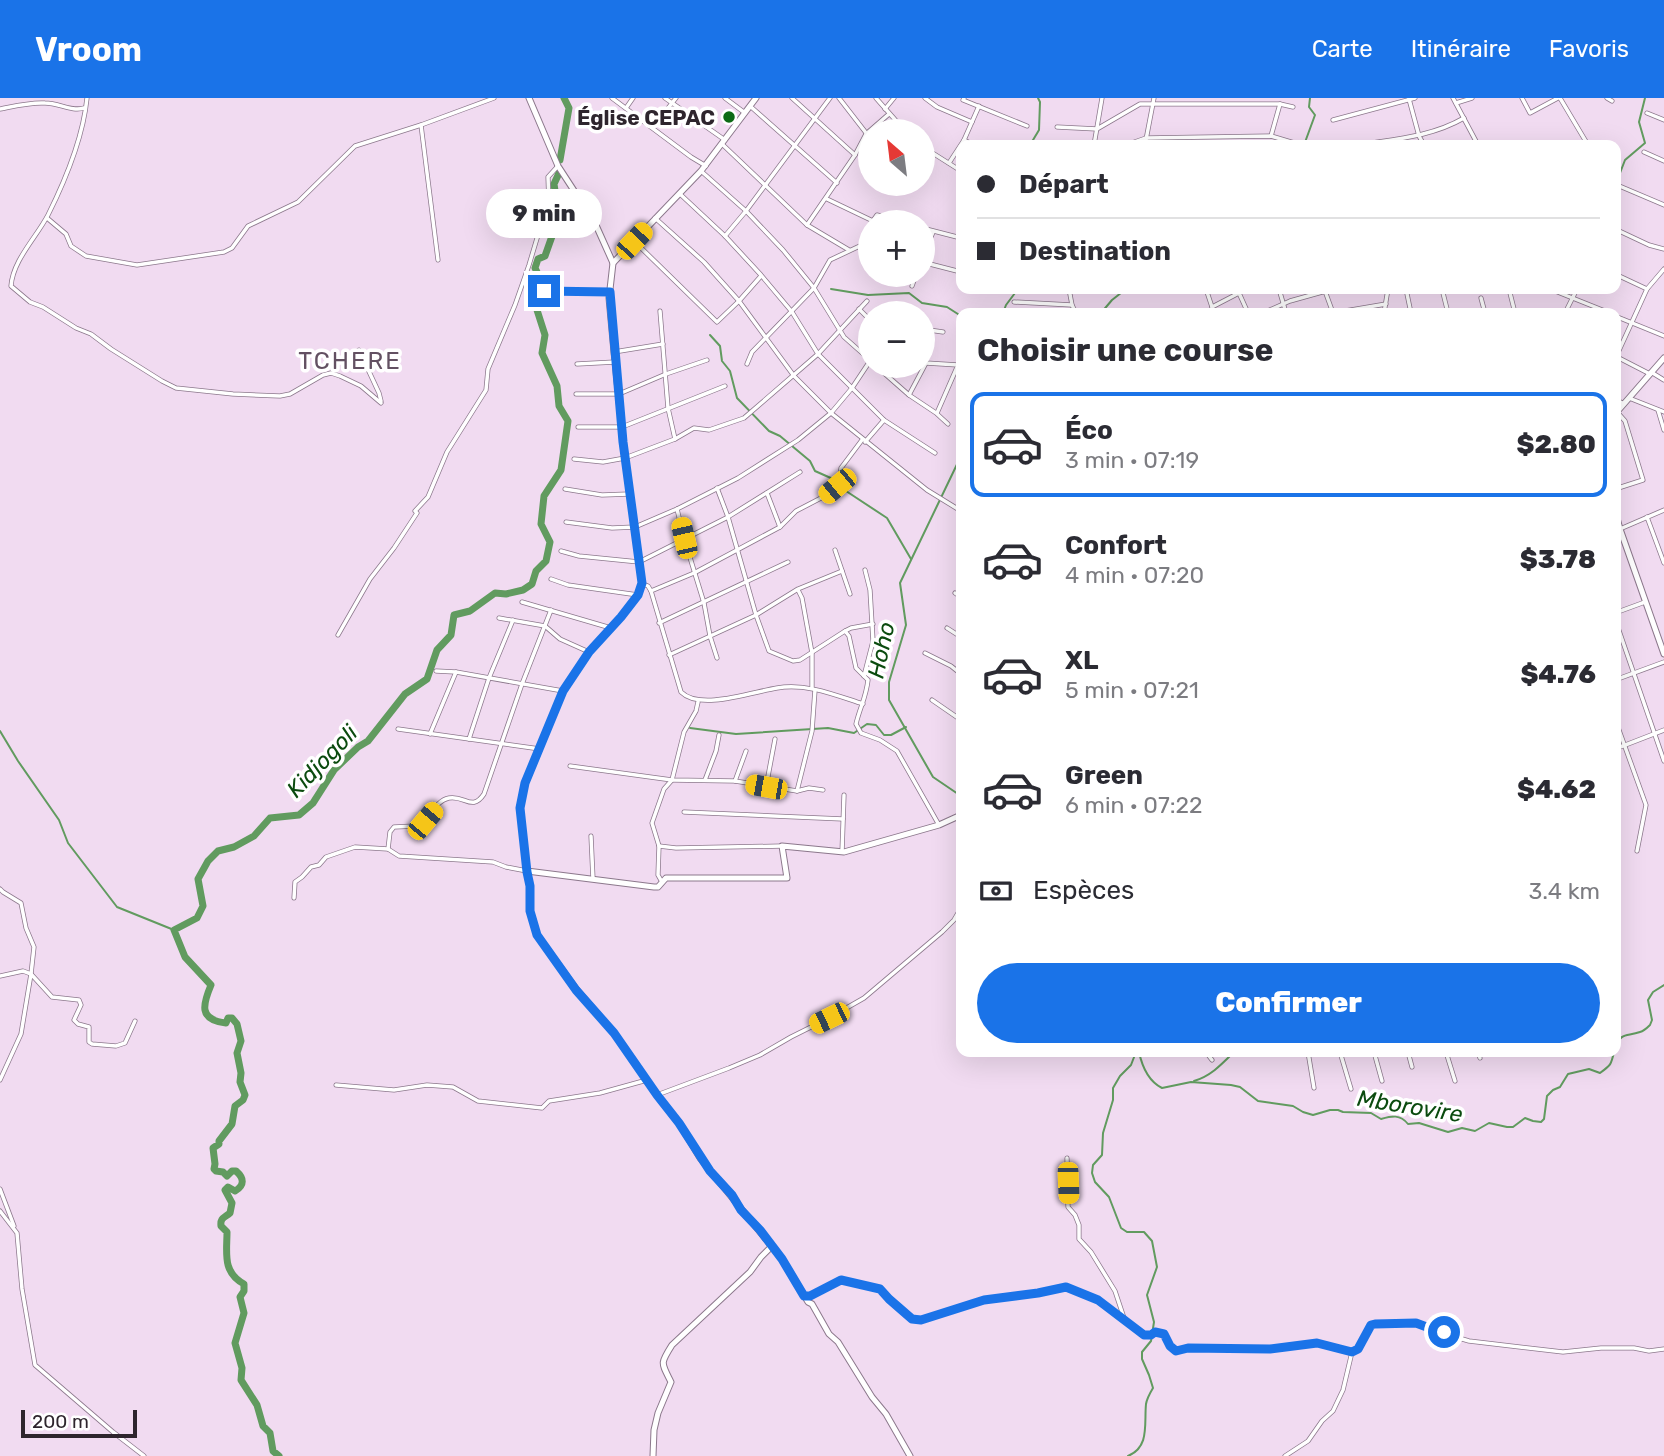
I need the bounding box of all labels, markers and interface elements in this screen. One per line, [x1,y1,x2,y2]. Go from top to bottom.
text: Vroom [35,30,142,69]
text: Carte [1312,35,1373,63]
text: Itinéraire [1411,35,1511,63]
text: Favoris [1549,35,1629,63]
place label: Église CEPAC [577,105,715,130]
marker: Église CEPAC [721,109,737,125]
north arrow [858,119,934,196]
map controls [858,119,935,378]
text: Départ [1019,169,1109,200]
callout: 9 min [486,190,602,238]
text: 9 min [512,199,576,227]
button: + [858,210,935,287]
car [612,218,657,264]
text: Destination [1019,236,1171,267]
route end [528,275,560,307]
button: − [858,301,935,378]
text: Choisir une course [977,331,1274,369]
district label: TCHERE [298,347,402,375]
icon: car [981,413,1044,476]
text: Éco [1065,415,1113,446]
text: $2.80 [1517,429,1596,460]
text: 3 min · 07:19 [1065,446,1199,474]
car [815,464,860,508]
car [670,515,699,561]
icon: car [981,528,1044,591]
text: Confort [1065,530,1167,561]
text: $3.78 [1520,544,1596,575]
text: 4 min · 07:20 [1065,561,1204,589]
water label: Hoho [861,619,901,681]
icon: car [981,643,1044,706]
text: XL [1065,645,1098,676]
text: $4.76 [1520,659,1596,690]
text: 5 min · 07:21 [1065,676,1199,704]
water label: Kidjogoli [281,718,364,803]
icon: car [981,758,1044,821]
text: Green [1065,760,1143,791]
car [744,773,789,801]
text: $4.62 [1517,774,1596,805]
text: 6 min · 07:22 [1065,791,1203,819]
car [404,798,447,844]
icon: cash [977,872,1015,910]
text: Espèces [1033,875,1134,906]
text: 3.4 km [1529,877,1600,905]
button: Confirmer [977,963,1600,1043]
car [806,999,853,1037]
water label: Mborovire [1355,1084,1465,1128]
car [1057,1162,1080,1204]
route start [1428,1316,1460,1348]
scale bar [21,1407,136,1439]
text: 200 m [32,1410,89,1433]

